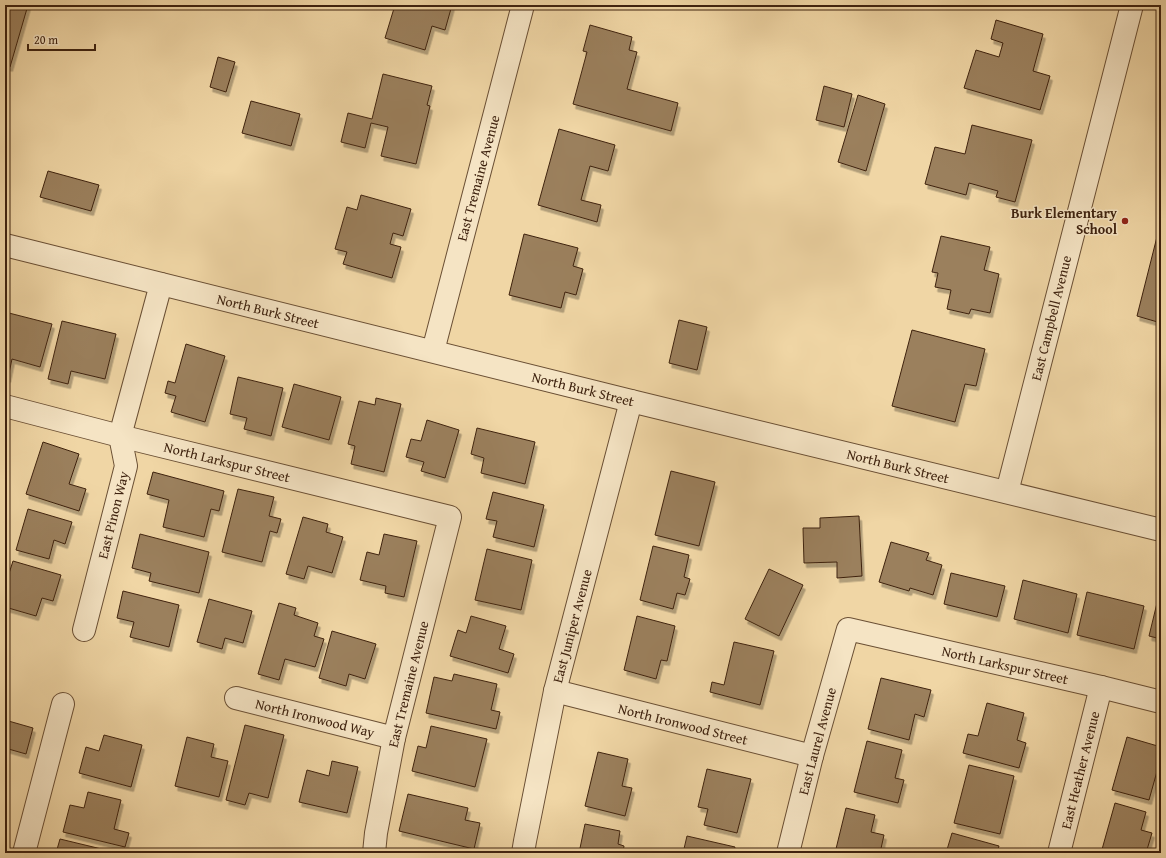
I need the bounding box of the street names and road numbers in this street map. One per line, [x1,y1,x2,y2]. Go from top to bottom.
street label: East Tremaine Avenue [452,112,505,243]
street label: East Campbell Avenue [1026,253,1076,383]
street label: North Burk Street [215,289,321,333]
street label: North Burk Street [530,367,636,411]
street label: North Larkspur Street [162,437,292,487]
street label: North Burk Street [845,444,951,488]
street label: East Pinon Way [92,469,134,561]
street label: East Juniper Avenue [547,566,597,685]
street label: East Tremaine Avenue [383,618,434,749]
street label: North Larkspur Street [940,641,1070,689]
street label: East Laurel Avenue [793,685,841,797]
street label: North Ironwood Way [253,693,377,743]
street label: North Ironwood Street [616,698,750,750]
street label: East Heather Avenue [1056,708,1104,831]

